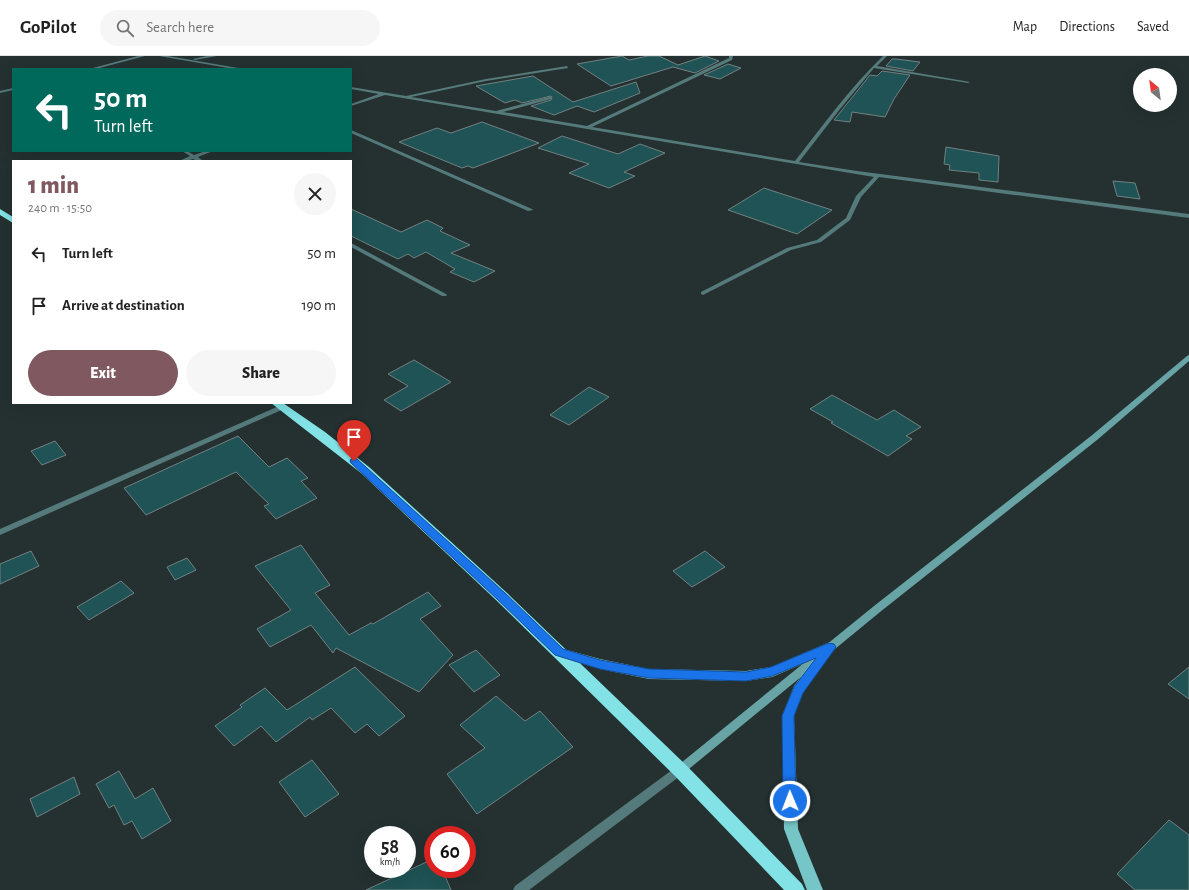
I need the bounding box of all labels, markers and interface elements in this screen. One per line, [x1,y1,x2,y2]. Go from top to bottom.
search box [100,10,380,46]
icon: search [114,17,136,39]
text: GoPilot [20,18,76,37]
text: Search here [146,20,214,35]
text: Map [1013,20,1037,34]
text: Directions [1059,20,1115,34]
text: Saved [1137,20,1169,34]
north arrow [1133,68,1177,112]
map controls [1133,68,1177,112]
icon: left [28,84,80,136]
text: 50 m [94,85,148,113]
text: Turn left [94,118,153,136]
button: close [294,173,336,215]
text: 1 min [28,174,79,198]
text: 240 m · 15:50 [28,202,92,215]
icon: left [28,243,50,265]
text: Turn left [62,246,113,261]
text: 50 m [307,246,336,261]
icon: arrive [28,295,50,317]
text: Arrive at destination [62,298,185,313]
text: 190 m [301,298,336,313]
button: Exit [28,350,178,396]
button: Share [186,350,336,396]
pin [337,420,371,461]
icon: arrive [343,426,365,448]
position arrow [769,780,811,822]
speed limit sign: 60 [424,826,476,878]
text: 58 [381,837,399,857]
text: km/h [380,857,400,867]

